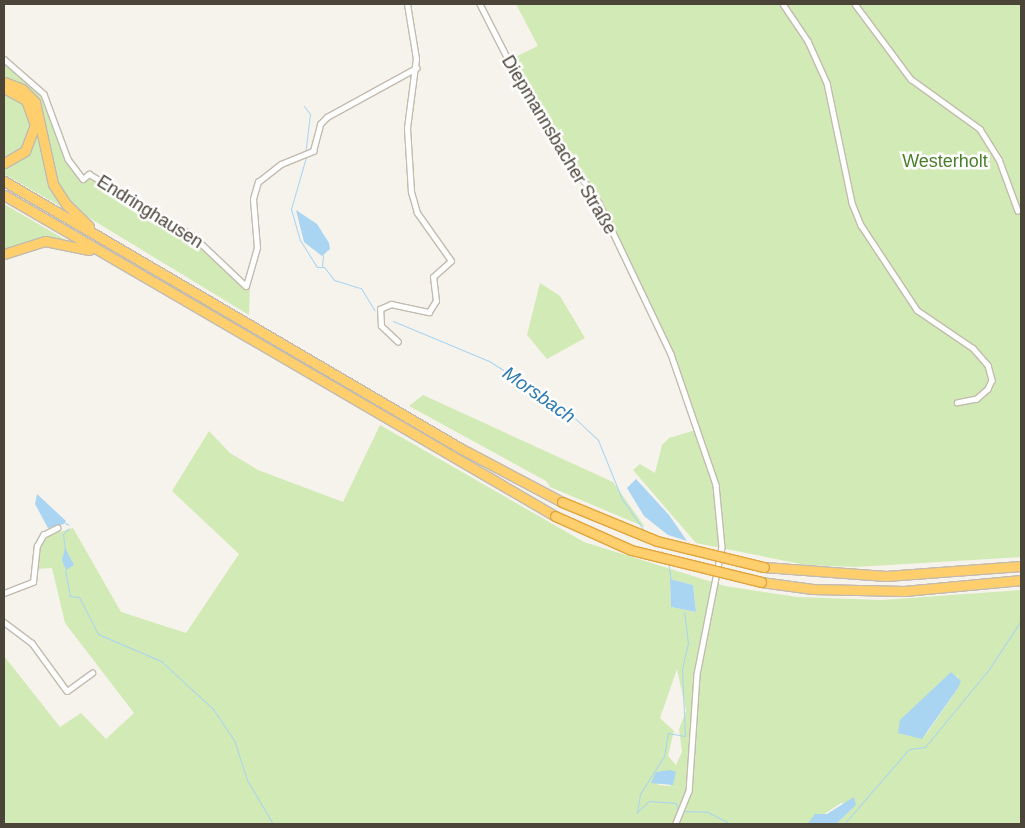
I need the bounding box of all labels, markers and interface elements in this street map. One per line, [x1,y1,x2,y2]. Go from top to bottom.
street label: Diepmannsbacher Straße [497,52,621,238]
park label: Westerholt [902,150,988,172]
street label: Endringhausen [93,171,207,253]
water label: Morsbach [498,362,580,428]

